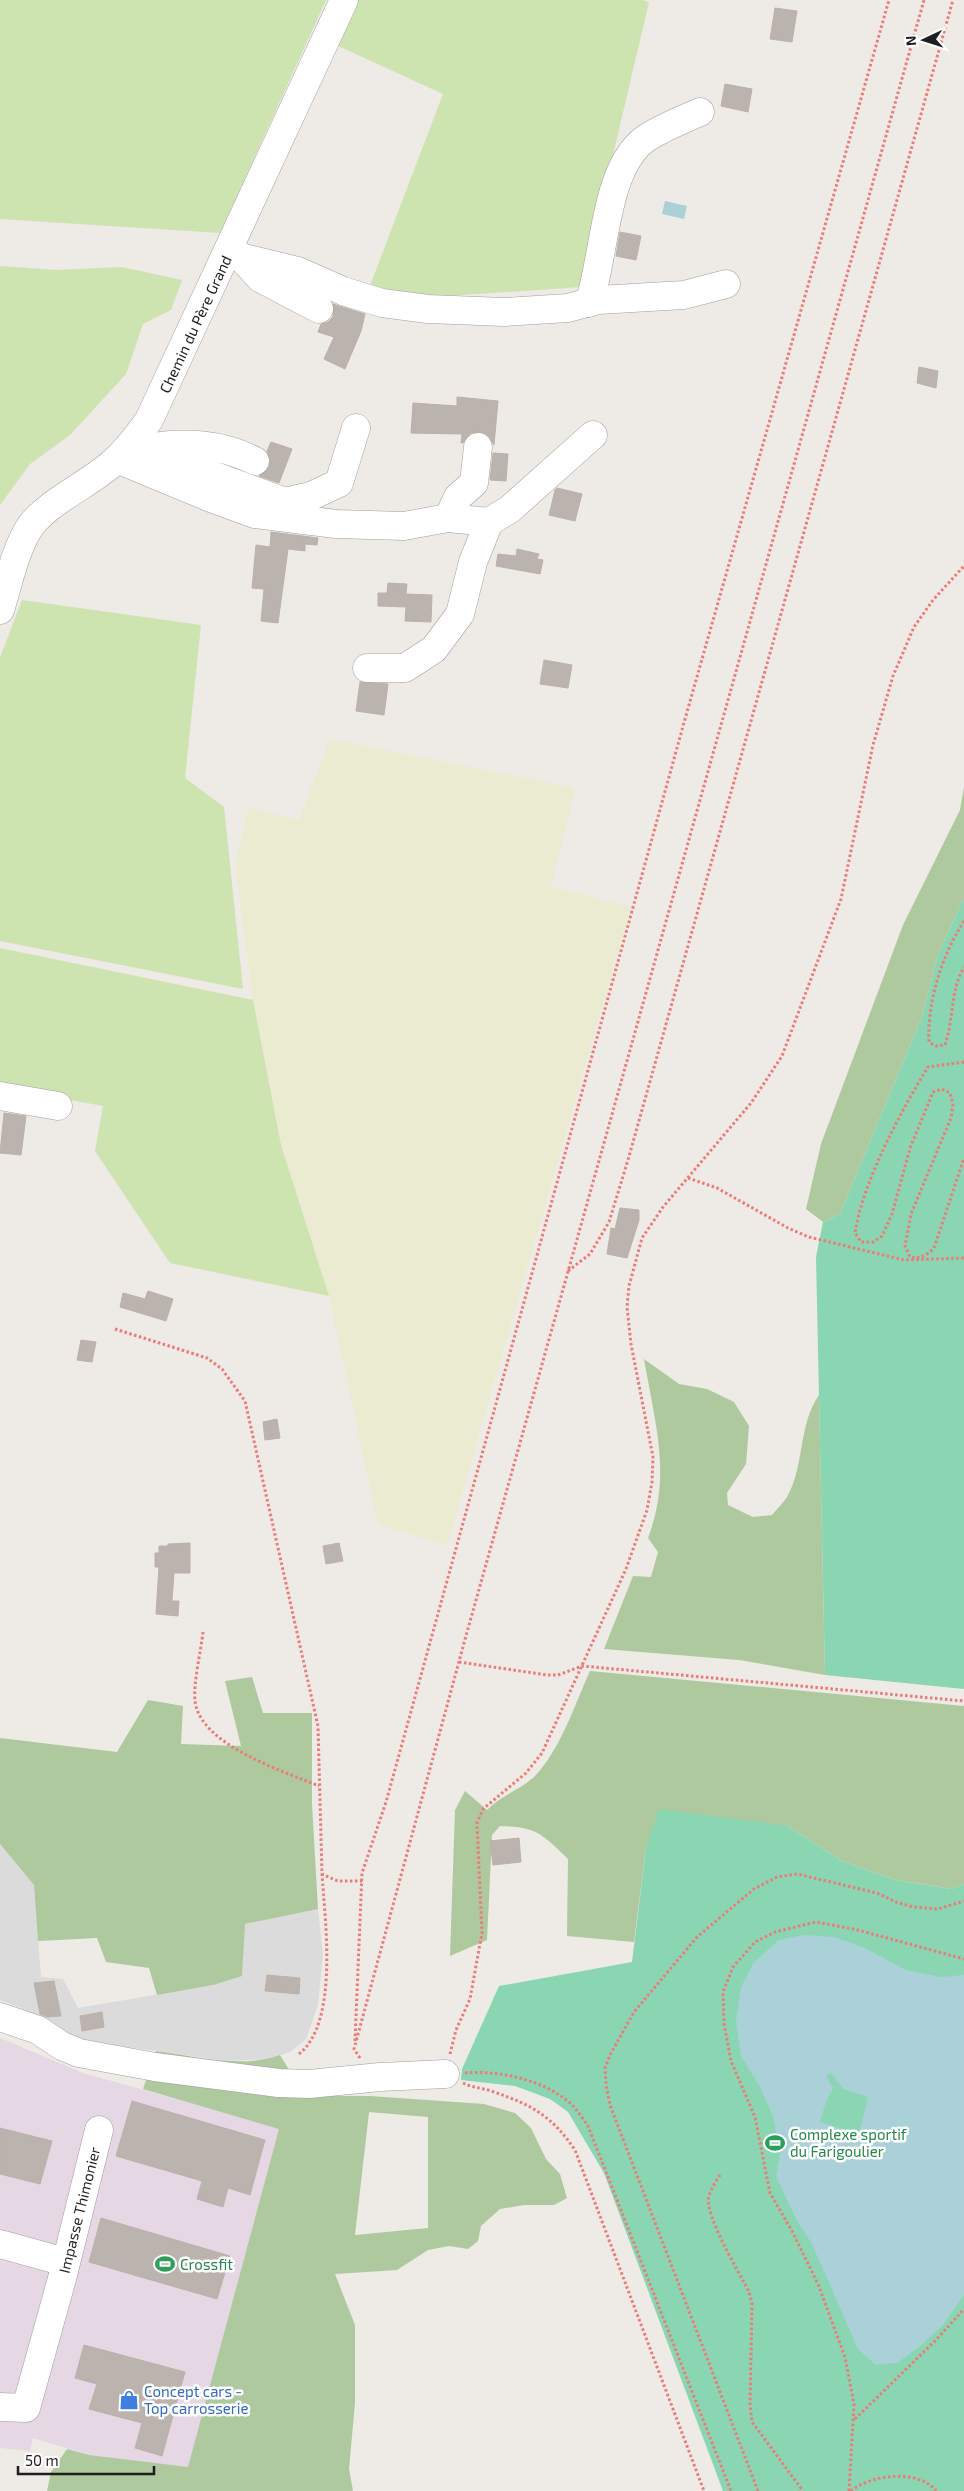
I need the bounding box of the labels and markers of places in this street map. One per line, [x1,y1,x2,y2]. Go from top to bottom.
place label: Complexe sportif du Farigoulier [790,2125,907,2160]
sports icon: Complexe sportif du Farigoulier [764,2132,786,2154]
sports icon: Crossfit [154,2253,176,2275]
place label: Crossfit [180,2255,233,2273]
place label: Concept cars - Top carrosserie [144,2382,249,2417]
shop icon: Concept cars - Top carrosserie [118,2389,140,2411]

